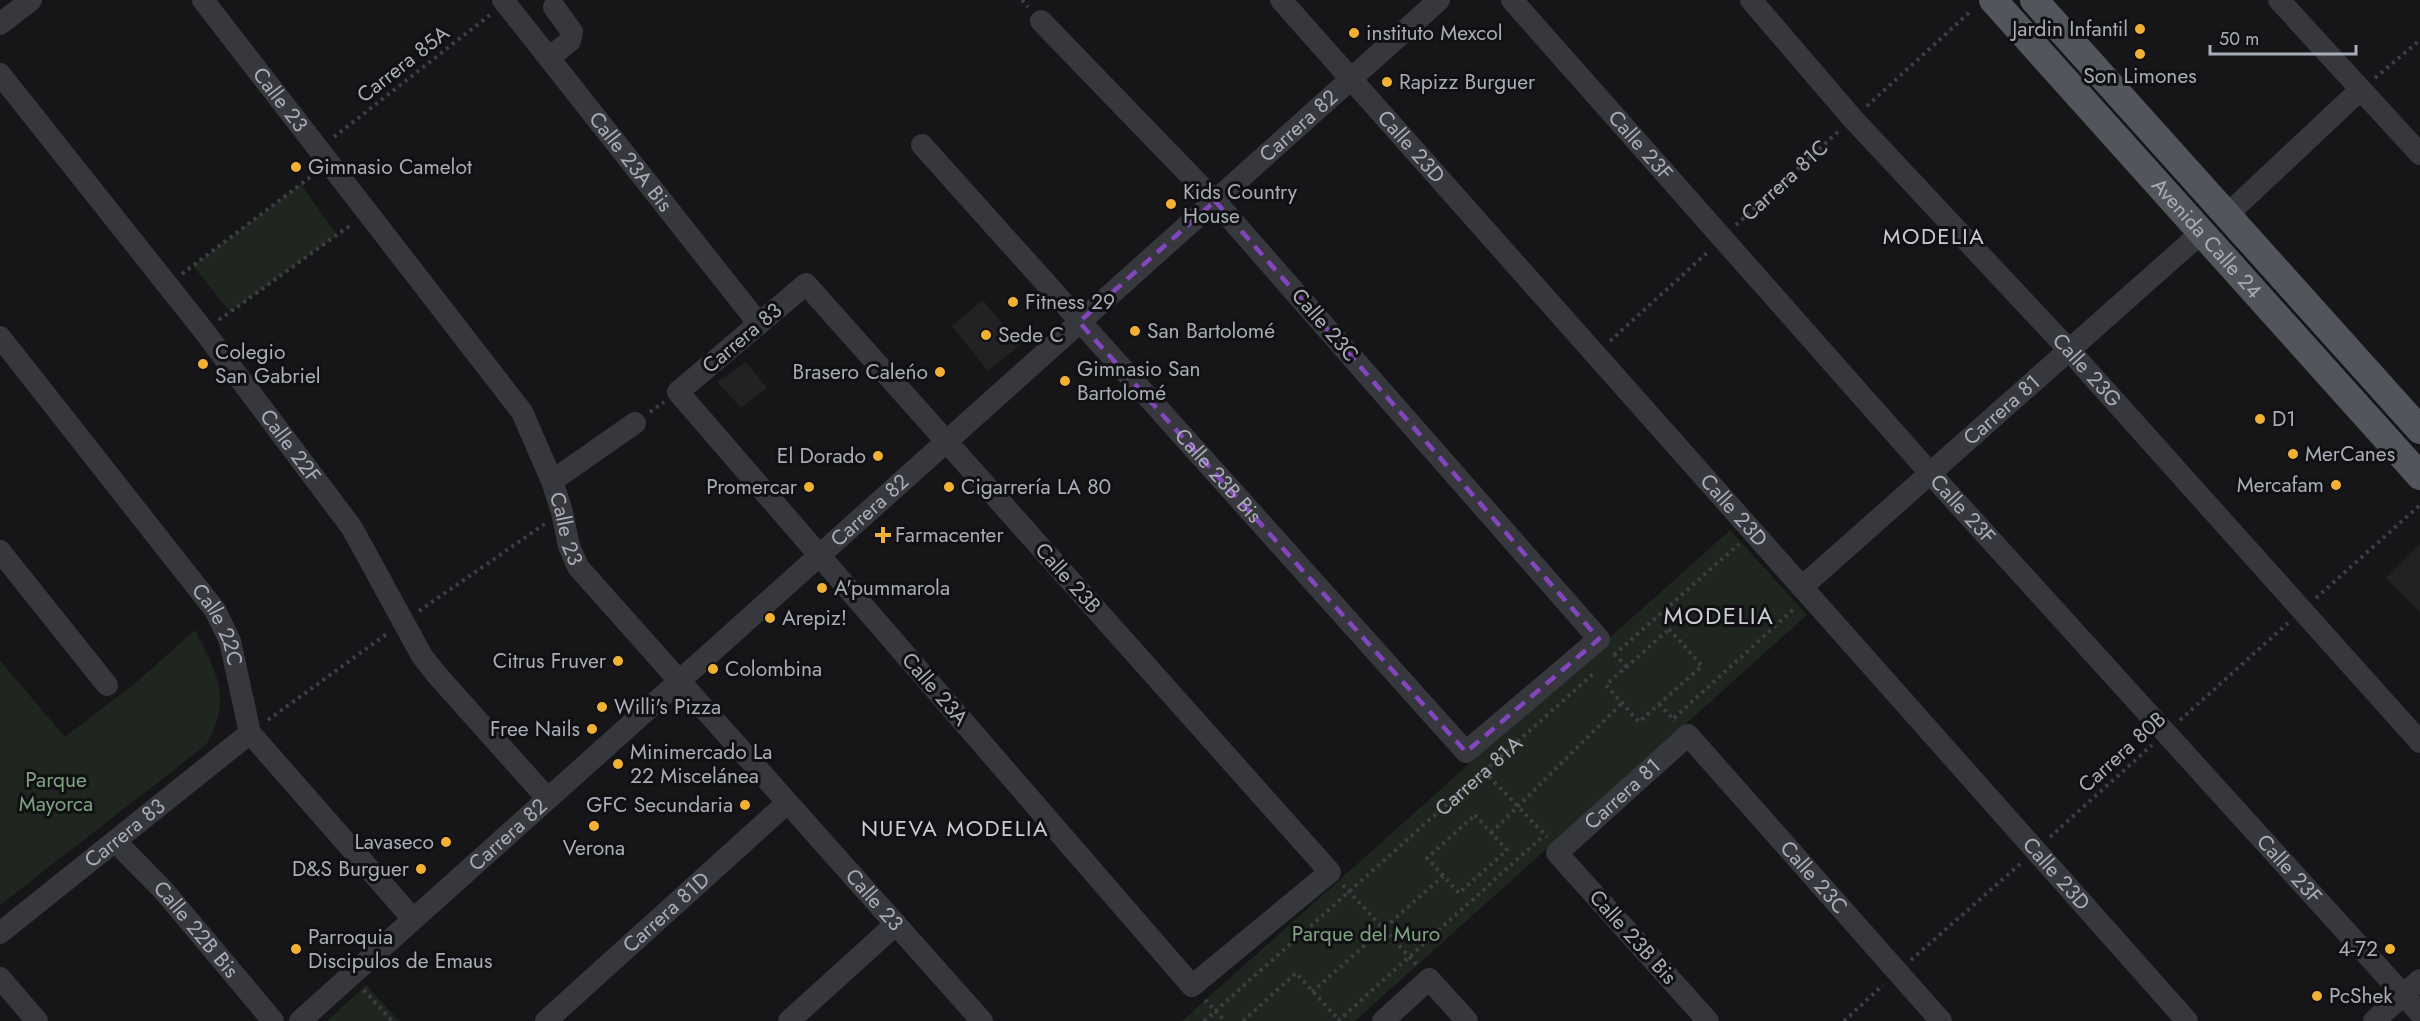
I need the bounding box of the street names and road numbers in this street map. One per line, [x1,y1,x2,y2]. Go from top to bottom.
street label: Carrera 85A [350,18,456,110]
street label: Calle 23 [245,61,315,138]
street label: Carrera 82 [1253,83,1344,169]
street label: Calle 23D [1370,103,1452,190]
street label: Calle 23F [1601,103,1680,187]
street label: Calle 23A Bis [582,105,680,218]
street label: Carrera 81C [1735,133,1835,228]
street label: Avenida Calle 24 [2144,171,2269,305]
street label: Calle 23C [1284,282,1366,368]
street label: Carrera 83 [696,296,788,380]
street label: Calle 23G [2045,326,2129,414]
street label: Carrera 81 [1957,367,2047,452]
street label: Calle 22F [253,403,328,489]
street label: Calle 23B Bis [1168,422,1269,530]
street label: Carrera 82 [824,467,916,554]
street label: Calle 23D [1693,467,1774,553]
street label: Calle 23F [1923,467,2003,551]
street label: Calle 23 [542,488,591,570]
street label: Calle 23B [1028,536,1108,620]
street label: Calle 22C [184,577,250,668]
street label: Calle 23A [895,646,975,732]
street label: Carrera 80B [2072,704,2172,800]
street label: Carrera 81A [1428,729,1529,823]
street label: Carrera 81 [1578,751,1667,837]
street label: Carrera 83 [78,791,172,875]
street label: Carrera 82 [462,791,554,878]
street label: Calle 23F [2250,827,2329,911]
street label: Calle 23D [2015,830,2097,917]
street label: Calle 23C [1773,834,1855,920]
street label: Calle 23 [838,862,910,938]
street label: Carrera 81D [616,865,716,960]
street label: Calle 22B Bis [147,874,246,985]
street label: Calle 23B Bis [1582,883,1684,991]

